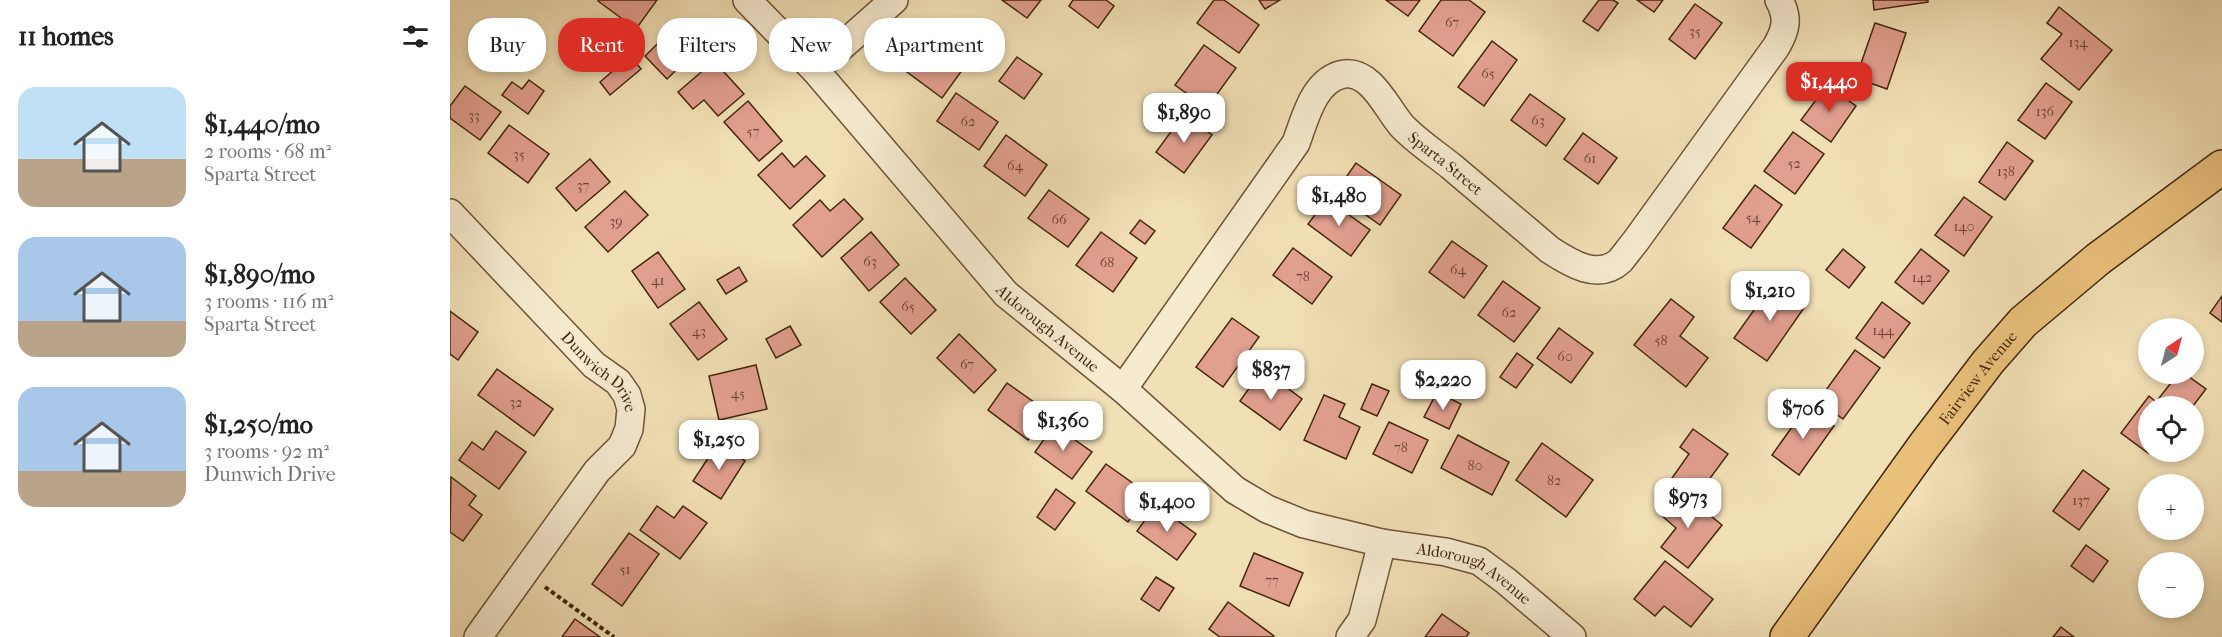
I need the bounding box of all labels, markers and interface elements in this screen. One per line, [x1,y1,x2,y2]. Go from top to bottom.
house number: 67 [1445,14,1459,31]
chip: Buy [468,18,546,72]
chip: Rent [558,18,645,72]
chip: Filters [657,18,757,72]
chip: New [769,18,852,72]
chip: Apartment [864,18,1005,72]
icon: filters [399,20,432,53]
text: 11 homes [18,21,114,52]
house number: 35 [1689,23,1701,40]
house number: 134 [2068,34,2088,51]
pin: $1,440 [1780,62,1878,113]
house number: 65 [1481,65,1495,82]
text: $1,440 [1800,70,1858,93]
pin: $1,890 [1135,93,1233,144]
text: $1,890 [1157,101,1211,124]
house number: 136 [2036,103,2055,120]
house number: 33 [468,107,480,124]
text: $1,440/mo [204,109,320,140]
icon: home [66,111,138,183]
house number: 63 [1531,112,1545,129]
house number: 62 [961,113,975,130]
house number: 57 [747,123,760,140]
street label: Sparta Street [1404,128,1487,199]
text: 2 rooms · 68 m² [204,140,331,163]
house number: 35 [513,146,525,163]
house number: 61 [1584,150,1596,167]
house number: 52 [1787,155,1801,172]
house number: 64 [1007,157,1024,174]
text: Sparta Street [204,163,317,186]
house number: 138 [1997,163,2015,180]
pin: $1,480 [1290,176,1388,227]
house number: 37 [577,177,589,194]
text: $1,480 [1311,184,1367,207]
house number: 54 [1746,209,1761,226]
house number: 66 [1051,211,1067,228]
house number: 39 [609,213,623,230]
house number: 140 [1954,218,1975,235]
house number: 63 [863,253,877,270]
house number: 68 [1100,254,1114,271]
text: $1,890/mo [204,259,315,290]
icon: home [66,261,138,333]
house number: 64 [1450,261,1467,278]
house number: 78 [1296,268,1310,285]
house number: 142 [1912,269,1932,286]
pin: $1,210 [1721,271,1819,322]
house number: 41 [651,272,665,289]
text: $1,210 [1745,279,1795,302]
street label: Aldorough Avenue [991,280,1103,376]
text: 3 rooms · 116 m² [204,290,333,313]
house number: 65 [901,298,915,315]
house number: 62 [1502,304,1516,321]
text: Sparta Street [204,313,317,336]
north arrow [2138,318,2204,384]
map controls [2138,318,2204,618]
house number: 144 [1872,322,1895,339]
house number: 43 [692,323,706,340]
street label: Fairview Avenue [1935,327,2021,429]
street label: Dunwich Drive [557,328,640,414]
house number: 58 [1654,332,1668,349]
house number: 60 [1557,348,1573,365]
pin: $837 [1235,350,1307,401]
house number: 67 [960,356,974,373]
text: $837 [1252,358,1290,381]
pin: $2,220 [1394,360,1492,411]
text: $2,220 [1414,368,1472,391]
house number: 45 [731,385,745,402]
pin: $706 [1767,389,1839,440]
house number: 32 [510,394,522,411]
button: locate [2138,396,2204,462]
text: $706 [1782,397,1824,420]
pin: $1,360 [1014,401,1112,452]
text: $1,250/mo [204,409,313,440]
text: $1,360 [1037,409,1089,432]
icon: home [66,411,138,483]
pin: $1,250 [670,420,768,471]
text: $1,250 [693,428,745,451]
house number: 78 [1394,439,1408,456]
text: 3 rooms · 92 m² [204,440,329,463]
house number: 80 [1468,457,1482,474]
text: Dunwich Drive [204,463,336,486]
house number: 82 [1547,472,1561,489]
button: + [2138,474,2204,540]
pin: $973 [1652,478,1724,529]
pin: $1,400 [1118,482,1216,533]
text: $973 [1668,486,1708,509]
text: $1,400 [1139,490,1195,513]
house number: 137 [2072,492,2090,509]
street label: Aldorough Avenue [1414,539,1535,608]
button: − [2138,552,2204,618]
house number: 51 [619,561,631,578]
house number: 77 [1265,572,1279,589]

